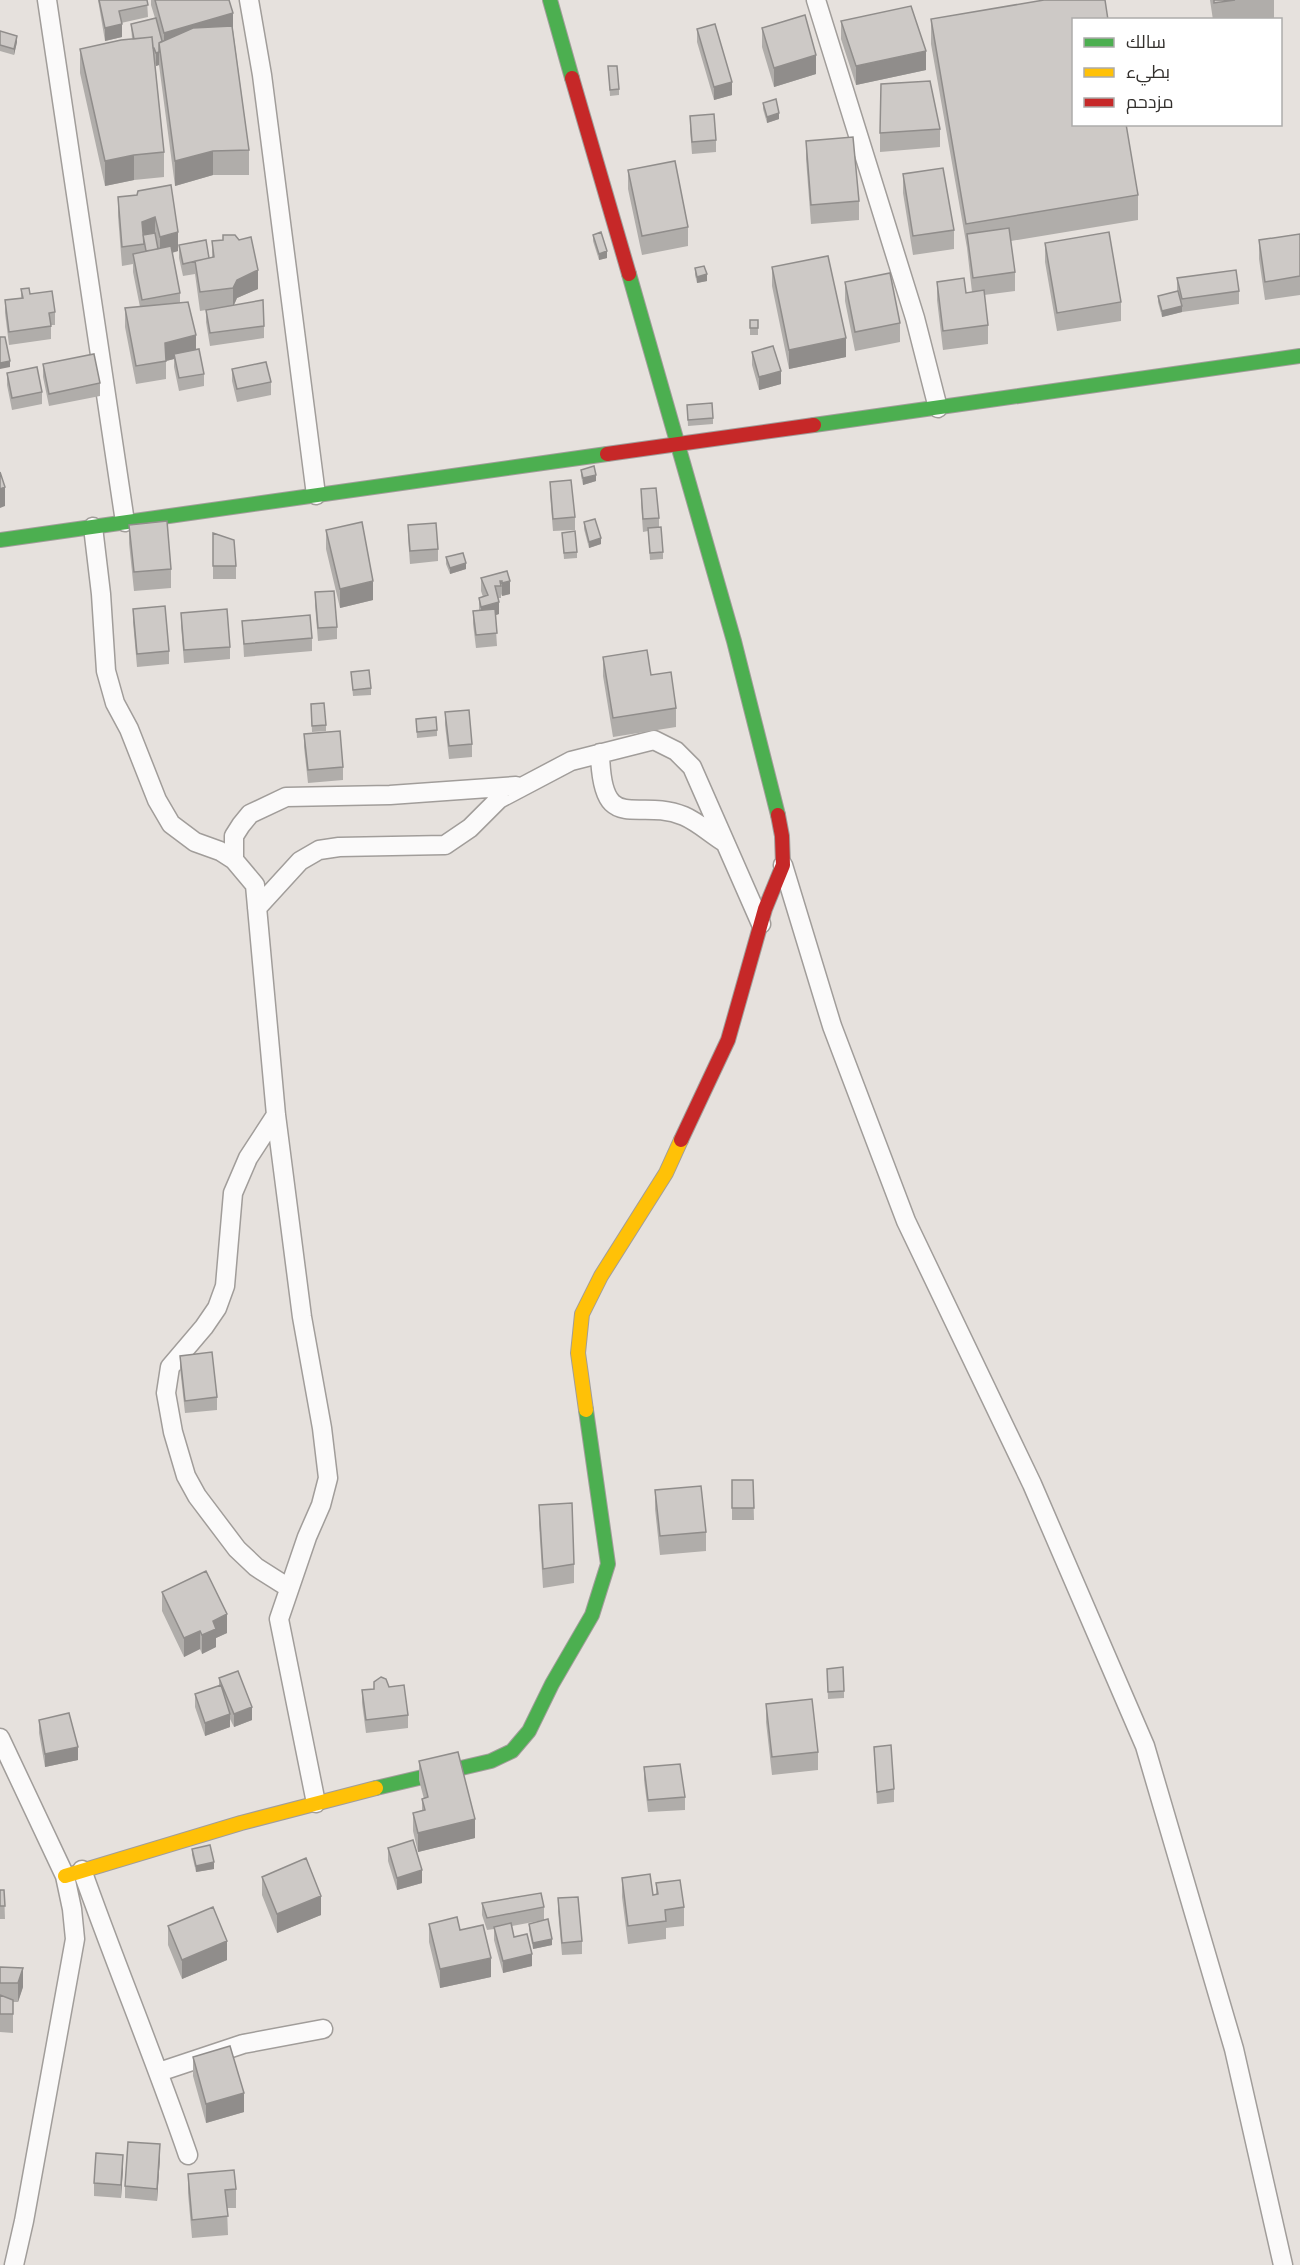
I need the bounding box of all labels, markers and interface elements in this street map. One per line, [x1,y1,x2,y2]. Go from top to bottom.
legend [1072,18,1282,126]
text: سالك [1126,29,1166,54]
text: بطيء [1126,59,1170,86]
text: مزدحم [1126,89,1174,114]

